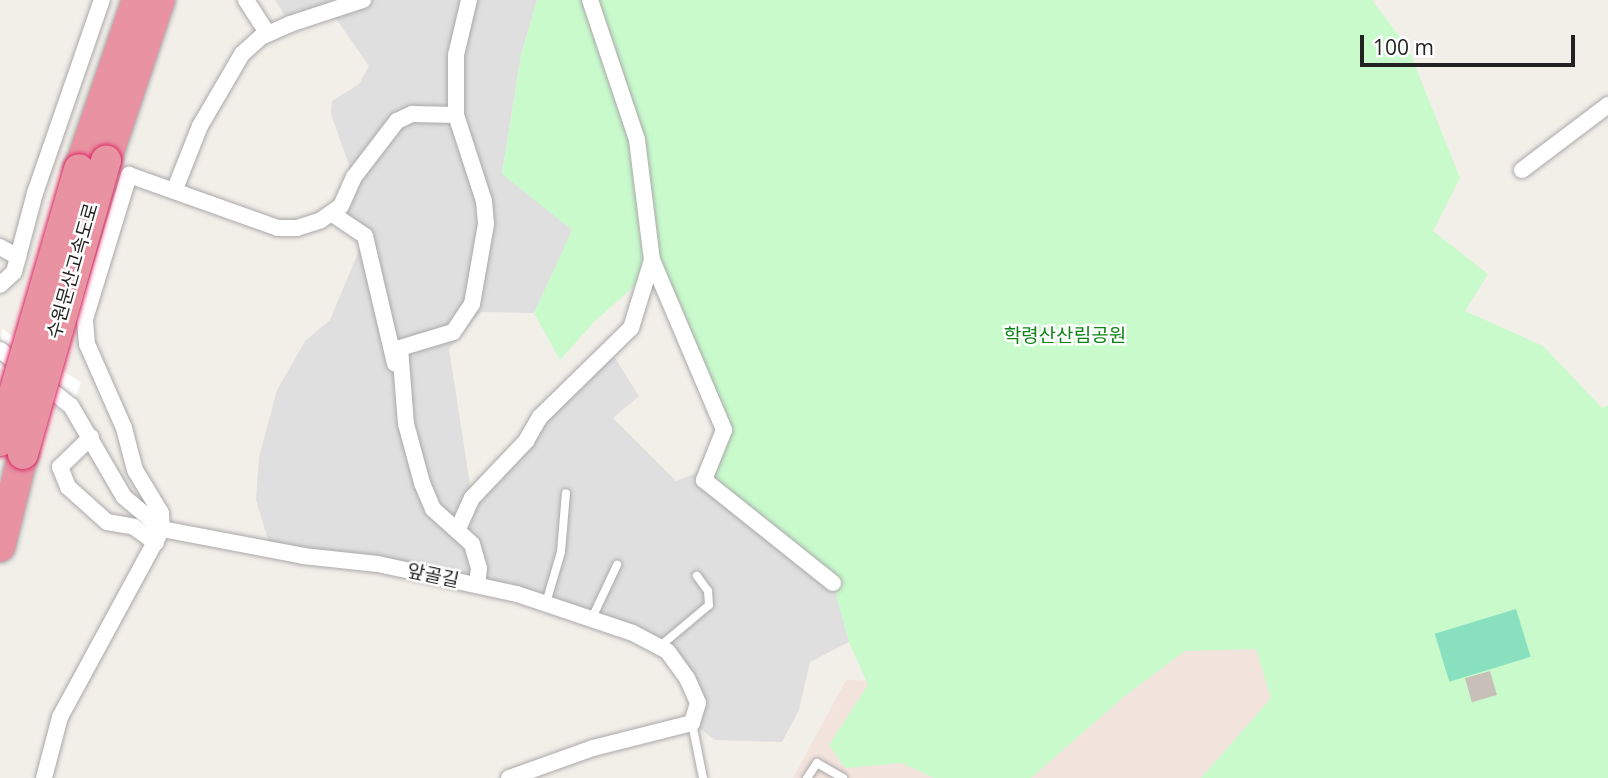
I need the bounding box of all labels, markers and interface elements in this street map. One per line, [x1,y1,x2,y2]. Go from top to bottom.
scale bar [1363,21,1578,65]
text: 100 m [1373,33,1434,61]
street label: 수원문산고속도로 [43,201,103,341]
park label: 학령산산림공원 [1004,325,1126,347]
street label: 앞골길 [405,559,461,593]

